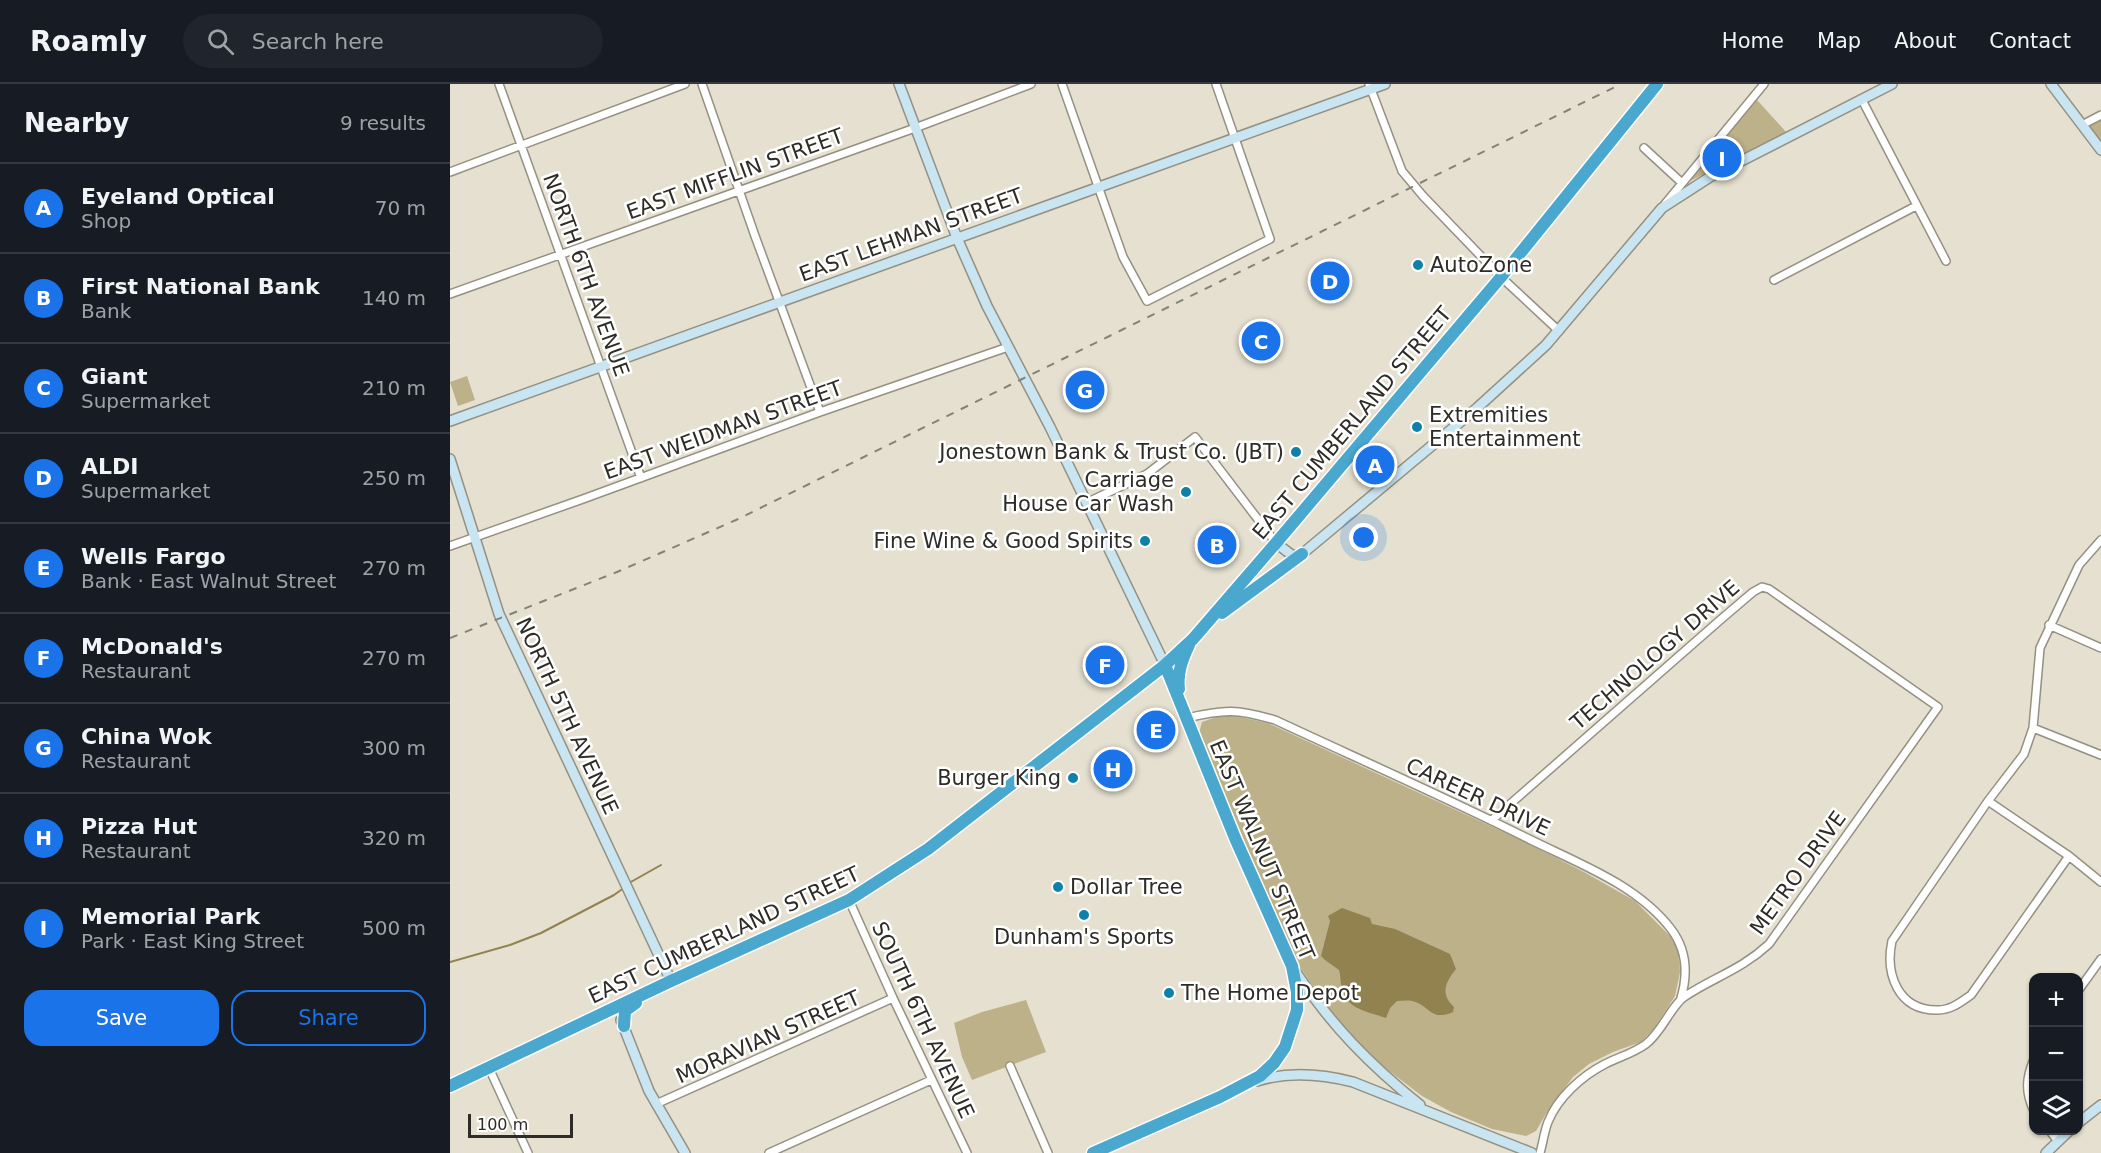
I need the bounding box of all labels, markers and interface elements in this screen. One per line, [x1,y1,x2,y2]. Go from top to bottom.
search box [183,14,603,68]
text: Roamly [30,25,147,58]
icon: search [204,25,237,58]
text: Search here [252,29,384,54]
text: Home [1722,29,1784,53]
text: Map [1817,29,1861,53]
text: About [1894,29,1956,53]
text: Contact [1989,29,2071,53]
text: Nearby [24,108,129,138]
text: 9 results [340,111,426,135]
street label: EAST MIFFLIN STREET [623,123,847,224]
pin: I [1702,136,1742,181]
street label: NORTH 6TH AVENUE [538,170,634,380]
street label: EAST LEHMAN STREET [796,183,1026,287]
text: Eyeland Optical [81,184,275,209]
text: A [36,196,51,220]
text: 70 m [375,196,426,220]
text: Shop [81,209,131,233]
place label: AutoZone [1430,253,1532,277]
pin: D [1310,258,1350,304]
marker: AutoZone [1411,258,1425,272]
text: First National Bank [81,274,320,299]
text: B [36,286,51,310]
text: 140 m [362,286,426,310]
text: Bank [81,299,131,323]
street label: EAST CUMBERLAND STREET [1247,301,1457,545]
pin: C [1242,318,1280,364]
text: Giant [81,364,148,389]
pin: G [1066,368,1104,412]
text: C [36,376,51,400]
text: 210 m [362,376,426,400]
street label: EAST WEIDMAN STREET [601,376,846,484]
text: Supermarket [81,389,210,413]
place label: Extremities Entertainment [1429,403,1581,451]
marker: Extremities Entertainment [1410,420,1424,434]
place label: Jonestown Bank & Trust Co. (JBT) [937,440,1284,464]
pin: A [1356,442,1394,488]
marker: Jonestown Bank & Trust Co. (JBT) [1289,445,1303,459]
text: ALDI [81,454,139,479]
text: D [35,466,52,490]
text: 250 m [362,466,426,490]
place label: Carriage House Car Wash [1002,468,1174,516]
text: Supermarket [81,479,210,503]
marker: Carriage House Car Wash [1179,485,1193,499]
pin: B [1198,522,1236,568]
your location [1349,523,1378,552]
place label: Fine Wine & Good Spirits [874,529,1133,553]
marker: Fine Wine & Good Spirits [1138,534,1152,548]
text: Wells Fargo [81,544,226,569]
text: E [37,556,50,580]
text: 270 m [362,556,426,580]
text: Bank · East Walnut Street [81,569,336,593]
street label: TECHNOLOGY DRIVE [1565,575,1744,735]
street label: NORTH 5TH AVENUE [511,614,623,818]
text: McDonald's [81,634,223,659]
pin: F [1086,642,1124,688]
text: F [37,646,50,670]
text: 270 m [362,646,426,670]
text: Restaurant [81,659,191,683]
pin: E [1136,708,1176,752]
text: China Wok [81,724,212,749]
text: G [35,736,52,760]
text: 300 m [362,736,426,760]
street label: EAST WALNUT STREET [1205,736,1319,964]
pin: H [1094,746,1132,792]
text: Restaurant [81,749,191,773]
street label: CAREER DRIVE [1402,753,1554,841]
place label: Burger King [937,766,1061,790]
marker: Burger King [1066,771,1080,785]
street label: METRO DRIVE [1745,807,1851,939]
text: Pizza Hut [81,814,197,839]
text: H [35,826,52,850]
text: 320 m [362,826,426,850]
text: Restaurant [81,839,191,863]
street label: EAST CUMBERLAND STREET [585,861,863,1008]
place label: Dollar Tree [1070,875,1183,899]
marker: Dollar Tree [1051,880,1065,894]
text: Memorial Park [81,904,260,929]
marker: Dunham's Sports [1077,908,1091,922]
text: I [40,916,47,940]
text: 500 m [362,916,426,940]
street label: SOUTH 6TH AVENUE [867,918,979,1122]
place label: Dunham's Sports [994,925,1174,949]
text: Park · East King Street [81,929,304,953]
map controls [2029,973,2083,1135]
button: + [2029,973,2083,1027]
place label: The Home Depot [1180,981,1359,1005]
street label: MORAVIAN STREET [672,986,864,1088]
marker: The Home Depot [1162,986,1176,1000]
button: Save [24,990,219,1046]
button: Share [231,990,426,1046]
button: − [2029,1027,2083,1081]
button: layers [2029,1081,2083,1135]
scale bar [468,1111,573,1138]
text: 100 m [477,1115,528,1134]

